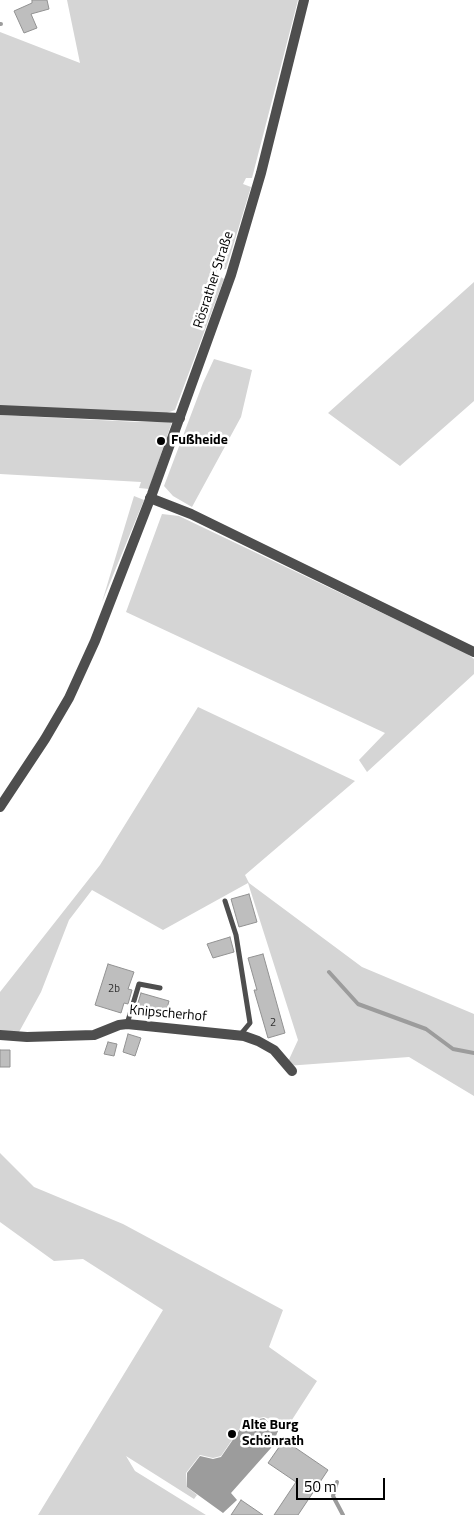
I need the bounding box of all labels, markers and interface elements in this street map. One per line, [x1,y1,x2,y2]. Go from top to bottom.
street label: Rösrather Straße [190,229,238,331]
place label: Fußheide [171,433,228,449]
marker: Fußheide [155,435,167,447]
house number: 2b [108,982,120,996]
street label: Knipscherhof [129,1002,207,1026]
house number: 2 [270,1016,276,1030]
place label: Alte Burg Schönrath [242,1418,304,1450]
marker: Alte Burg Schönrath [226,1428,238,1440]
scale bar [299,1468,388,1500]
text: 50 m [304,1475,337,1498]

